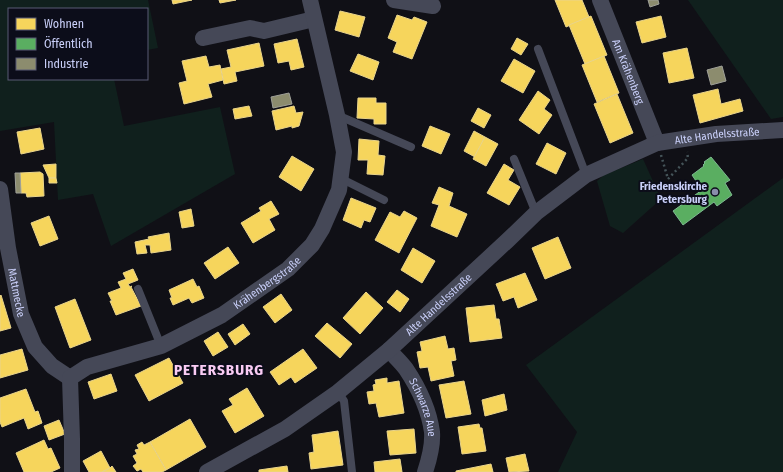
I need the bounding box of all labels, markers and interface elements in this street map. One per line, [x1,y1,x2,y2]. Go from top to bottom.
legend [8,8,148,80]
text: Wohnen [44,17,84,31]
text: Öffentlich [44,35,92,51]
street label: Am Krähenberg [610,37,648,107]
text: Industrie [44,57,88,71]
street label: Alte Handelsstraße [674,125,760,147]
place label: Friedenskirche Petersburg [640,180,708,206]
marker: Friedenskirche Petersburg [710,187,720,197]
street label: Krähenbergstraße [231,254,303,312]
street label: Mattmecke [6,267,28,319]
street label: Alte Handelsstraße [403,271,474,338]
district label: PETERSBURG [174,361,264,379]
street label: Schwarze Aue [407,376,439,437]

